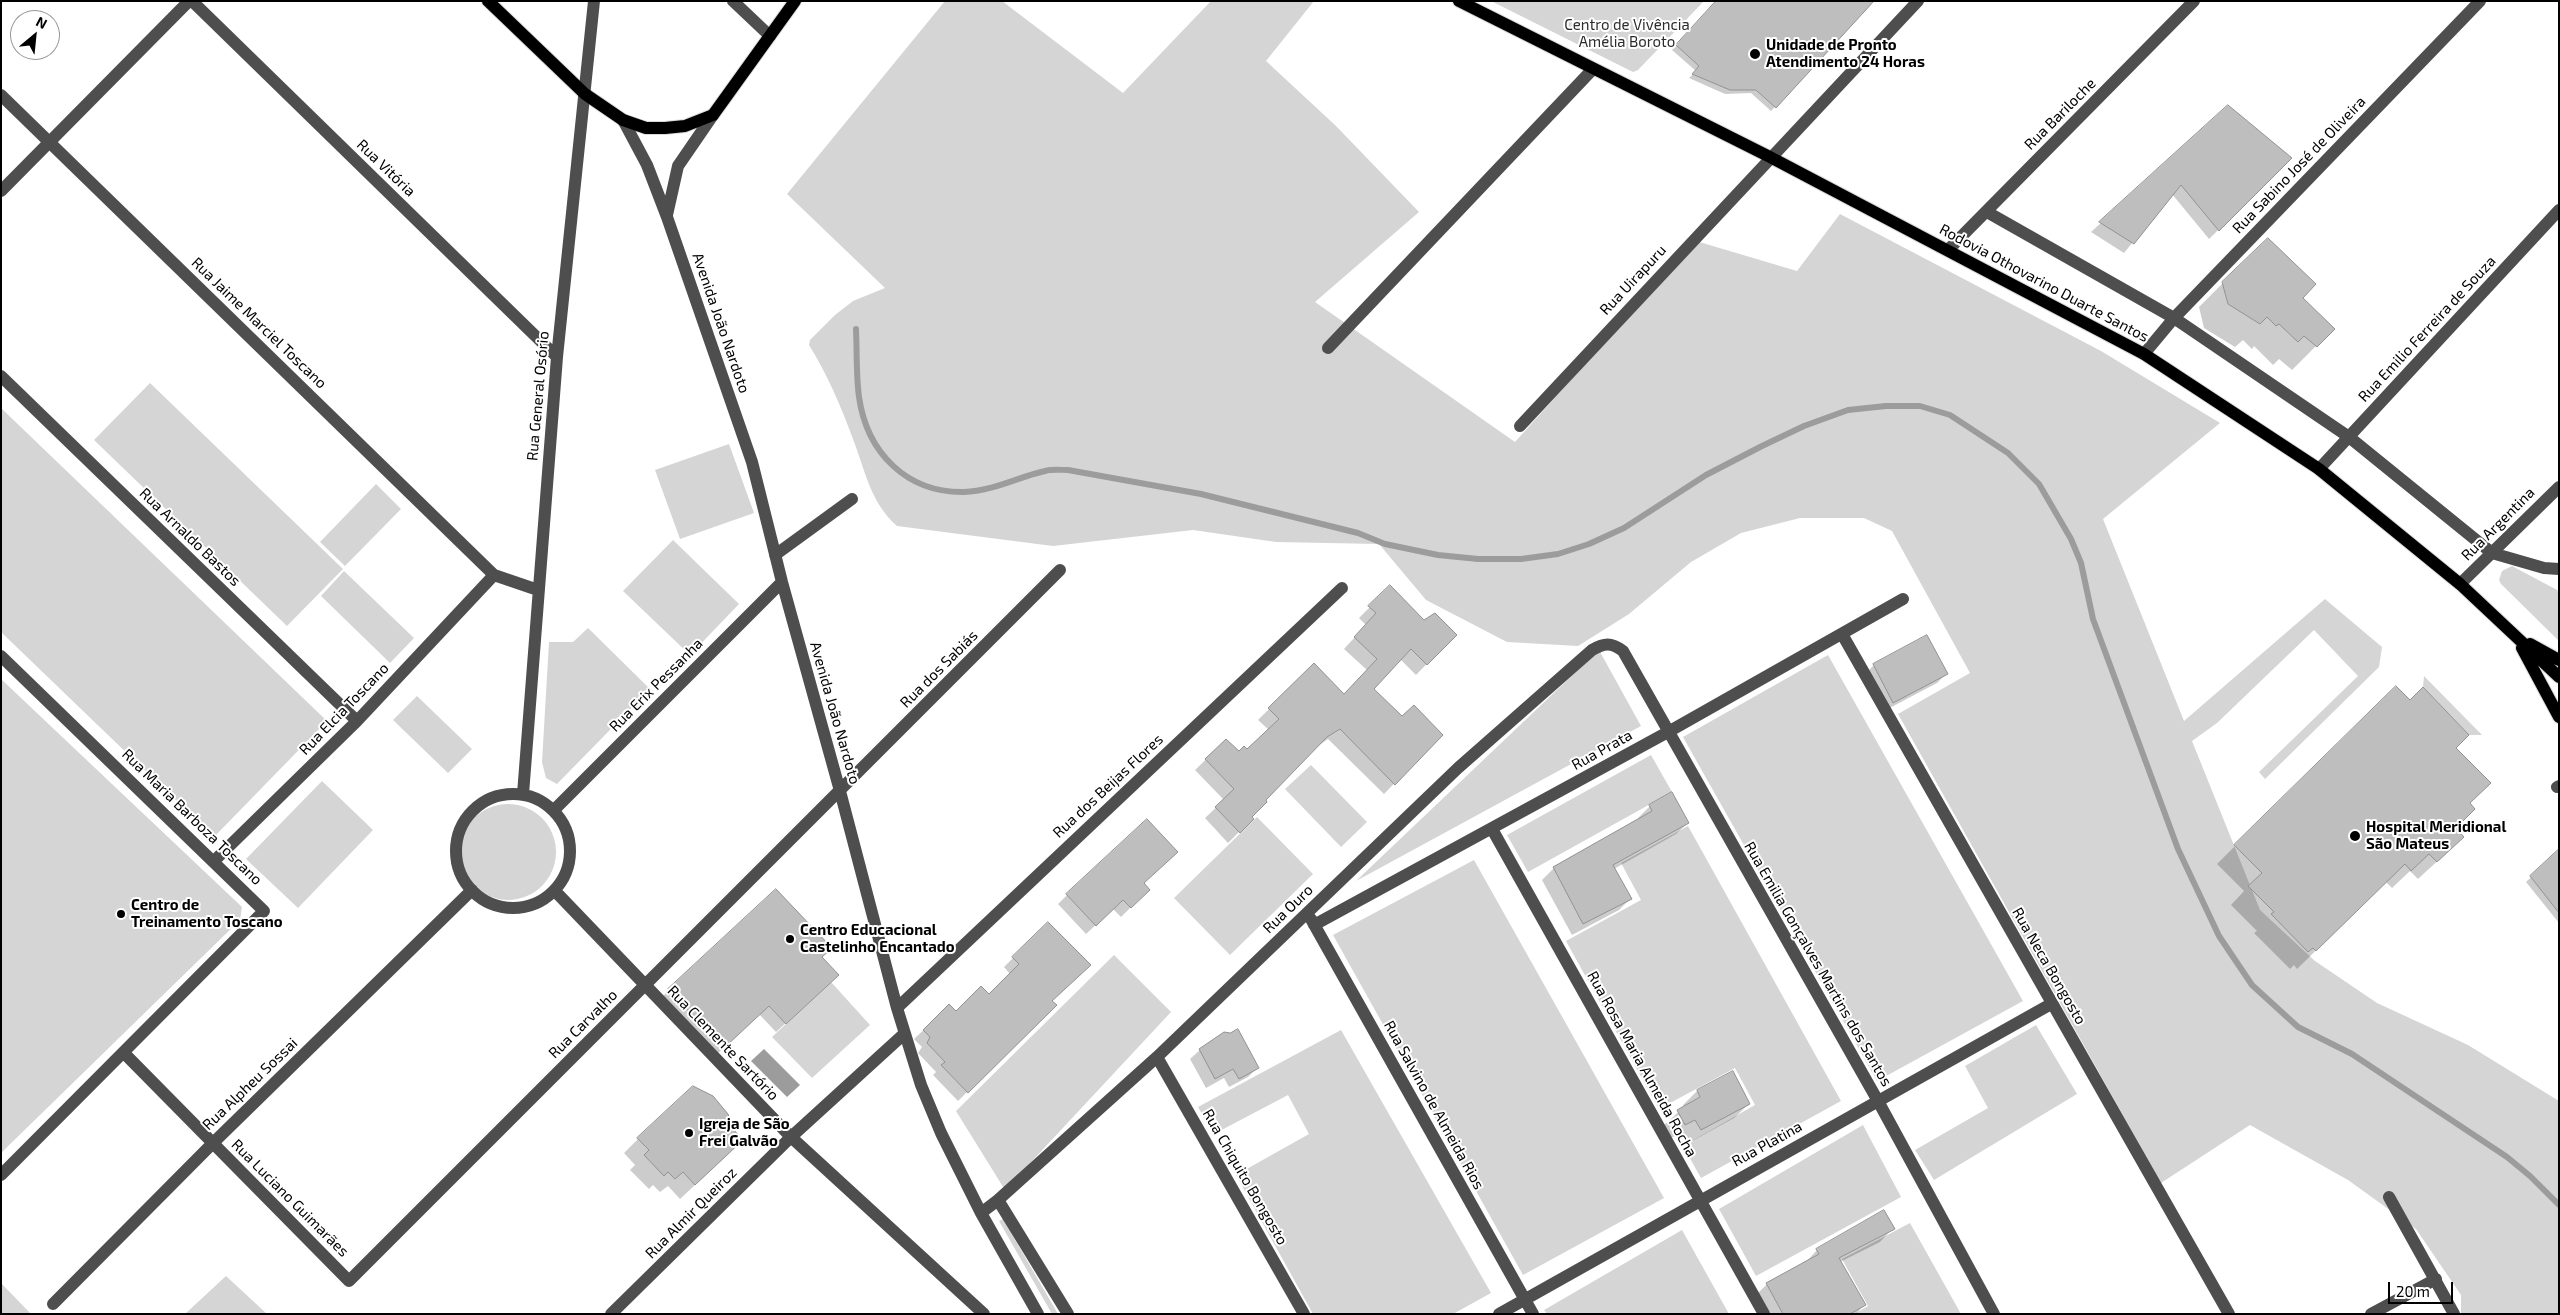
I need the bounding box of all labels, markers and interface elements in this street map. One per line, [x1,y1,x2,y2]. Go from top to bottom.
north arrow [10,10,60,60]
text: N [33,12,50,32]
park label: Centro de Vivência Amélia Boroto [1564,16,1690,51]
place label: Unidade de Pronto Atendimento 24 Horas [1766,36,1925,71]
marker: Unidade de Pronto Atendimento 24 Horas [1748,47,1762,61]
street label: Rua Bariloche [2020,74,2100,154]
street label: Rua Sabino José de Oliveira [2229,93,2369,237]
street label: Rua Vitória [353,136,419,200]
street label: Rodovia Othovarino Duarte Santos [1936,220,2152,346]
street label: Rua Uirapuru [1596,241,1670,319]
street label: Avenida João Nardoto [689,250,753,396]
street label: Rua Emilio Ferreira de Souza [2355,252,2499,406]
street label: Rua Jaime Marciel Toscano [188,254,330,392]
street label: Rua General Osório [523,330,553,462]
street label: Rua Arnaldo Bastos [136,484,244,590]
street label: Rua Argentina [2458,484,2538,564]
street label: Rua dos Sabiás [896,626,982,712]
street label: Rua Erix Pessanha [606,635,706,735]
street label: Avenida João Nardoto [806,640,864,786]
street label: Rua Elcia Toscano [296,659,392,759]
street label: Rua Prata [1569,726,1635,774]
street label: Rua dos Beijas Flores [1049,730,1167,842]
street label: Rua Maria Barboza Toscano [118,745,266,889]
place label: Hospital Meridional São Mateus [2366,818,2506,853]
marker: Hospital Meridional São Mateus [2348,829,2362,843]
street label: Rua Emilia Gonçalves Martins dos Santos [1740,838,1896,1090]
street label: Rua Ouro [1259,881,1317,937]
place label: Centro de Treinamento Toscano [131,896,283,931]
street label: Rua Neca Bongosto [2008,904,2090,1028]
marker: Centro de Treinamento Toscano [115,908,127,920]
place label: Centro Educacional Castelinho Encantado [800,921,955,956]
marker: Centro Educacional Castelinho Encantado [784,933,796,945]
street label: Rua Rosa Maria Almeida Rocha [1583,968,1701,1160]
street label: Rua Clemente Sartório [664,982,782,1104]
street label: Rua Carvalho [545,986,621,1062]
street label: Rua Salvino de Almeida Rios [1380,1017,1488,1193]
street label: Rua Alpheu Sossai [199,1034,301,1134]
street label: Rua Chiquito Bongosto [1199,1106,1291,1248]
place label: Igreja de São Frei Galvão [699,1115,790,1150]
street label: Rua Platina [1729,1117,1805,1171]
marker: Igreja de São Frei Galvão [683,1127,695,1139]
street label: Rua Luciano Guimarães [228,1136,352,1260]
street label: Rua Almir Queiroz [642,1164,740,1262]
scale bar [2390,1272,2455,1304]
text: 20 m [2396,1282,2430,1300]

